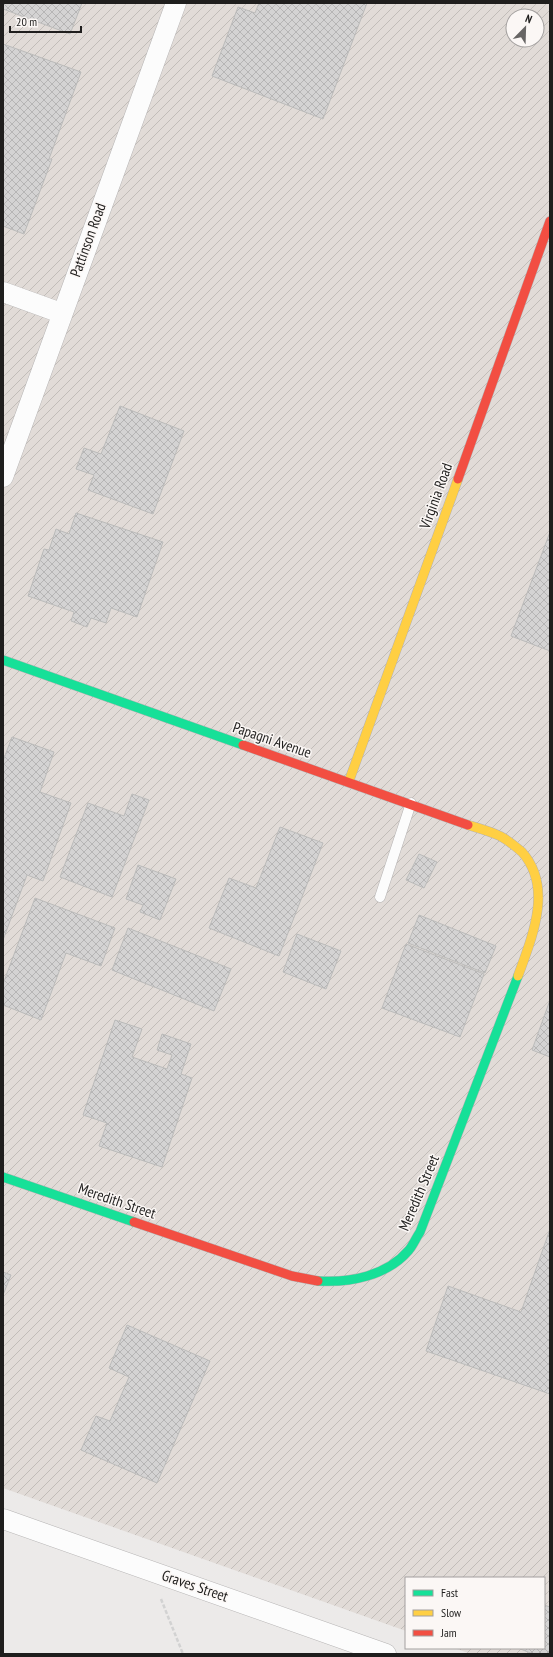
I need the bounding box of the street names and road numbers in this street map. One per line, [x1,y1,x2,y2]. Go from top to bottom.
street label: Pattinson Road [65,200,110,279]
street label: Virginia Road [415,460,456,532]
street label: Papagni Avenue [230,717,314,762]
street label: Meredith Street [394,1152,443,1234]
street label: Meredith Street [76,1178,158,1223]
street label: Graves Street [160,1565,231,1606]

